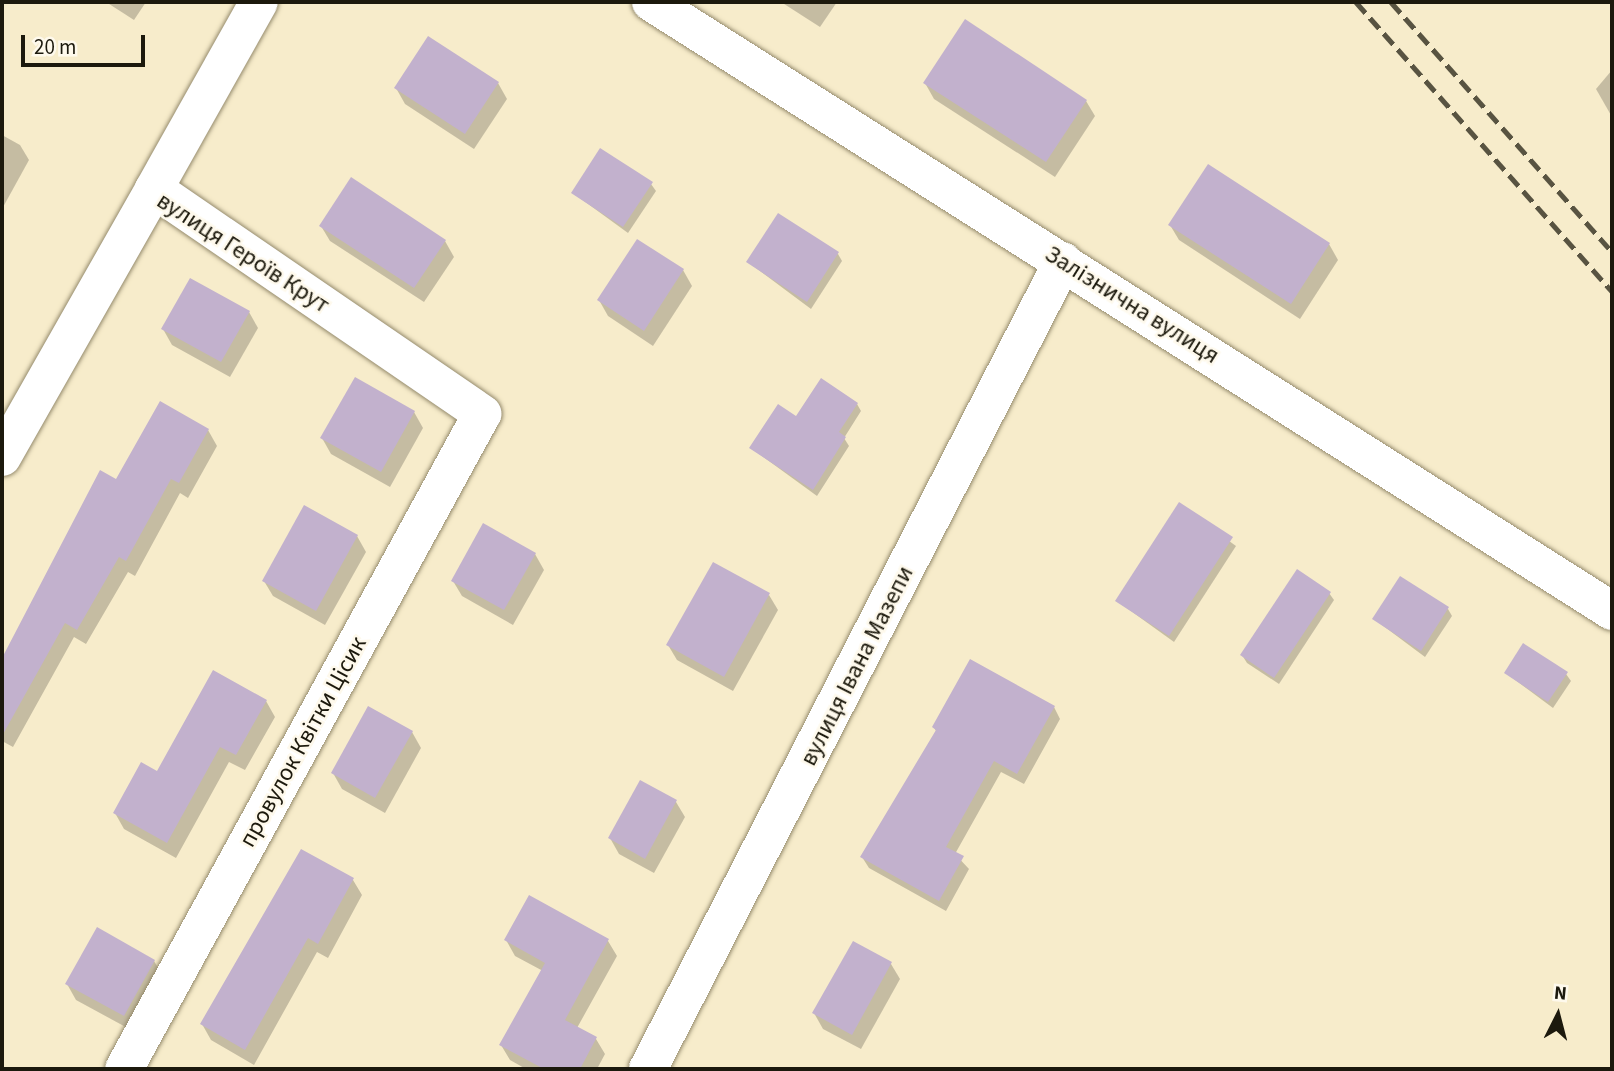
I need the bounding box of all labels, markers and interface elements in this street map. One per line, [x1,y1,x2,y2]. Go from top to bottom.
scale bar [24,21,149,65]
text: 20 m [34,32,76,62]
street label: вулиця Героїв Крут [151,186,335,320]
street label: Залізнична вулиця [1040,240,1224,370]
street label: вулиця Івана Мазепи [794,561,920,771]
street label: провулок Квітки Цісик [233,632,373,852]
north arrow [1523,980,1593,1050]
text: N [1553,980,1568,1008]

